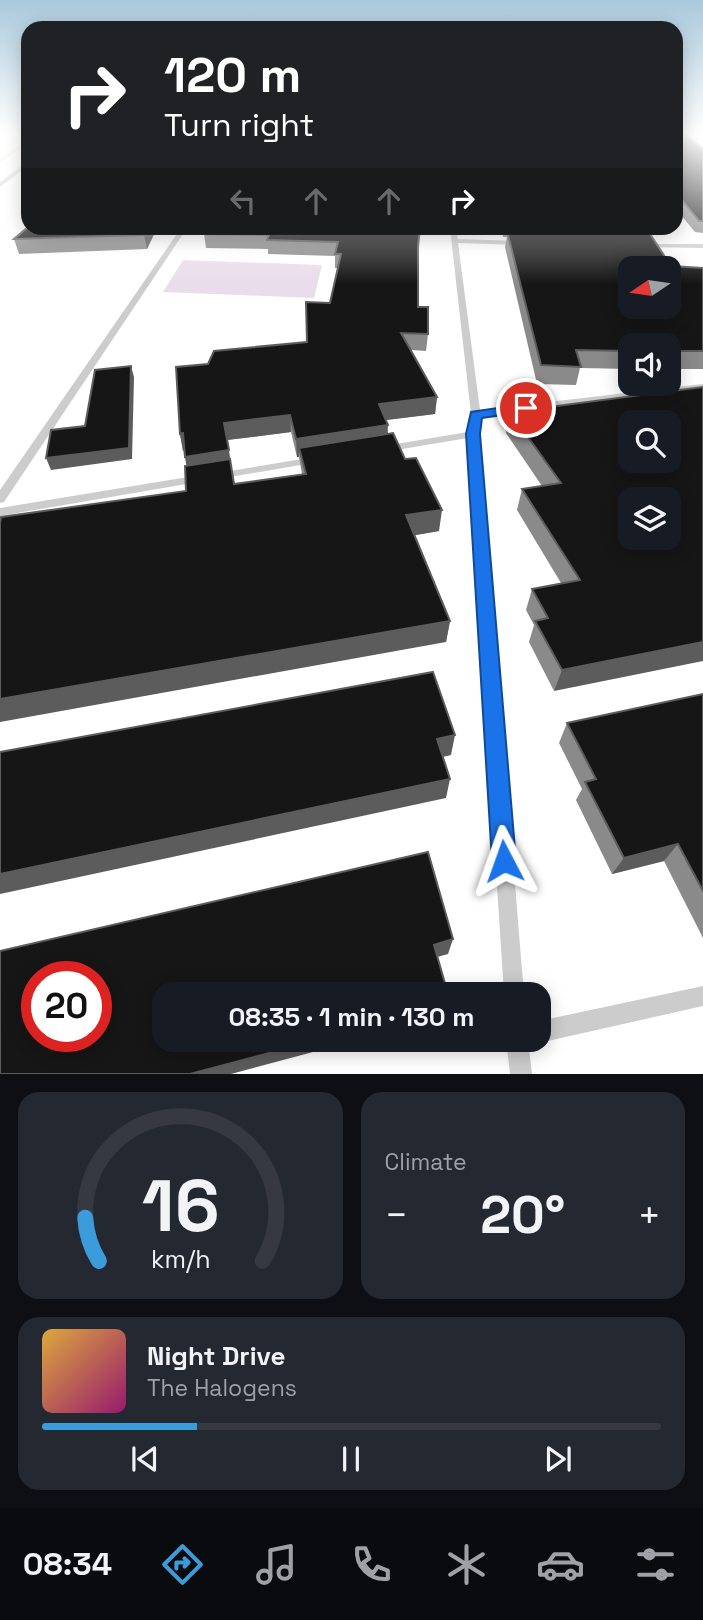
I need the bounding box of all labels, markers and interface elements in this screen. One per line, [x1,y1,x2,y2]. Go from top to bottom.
text: 120 m [164,44,301,106]
icon: right [49,49,140,140]
text: Turn right [164,105,314,145]
icon: left [224,182,262,220]
icon: ahead [297,182,335,220]
icon: ahead [370,182,408,220]
icon: right [443,182,481,220]
north arrow [618,256,681,318]
map controls [618,256,681,550]
button: sound [618,333,681,396]
pin [496,378,556,438]
icon: arrive [507,389,545,427]
button: search [618,410,681,473]
button: layers [618,487,681,550]
position arrow [467,824,541,898]
speed limit sign: 20 [21,961,112,1052]
text: 08:35 · 1 min · 130 m [228,1000,475,1034]
text: Climate [385,1147,467,1177]
text: 16 [141,1160,219,1253]
text: 20° [480,1182,565,1248]
text: − [385,1191,408,1239]
text: + [637,1191,661,1239]
text: km/h [150,1243,210,1275]
text: Night Drive [147,1339,285,1373]
text: The Halogens [147,1373,297,1403]
icon: previous [126,1440,164,1478]
icon: pause [332,1440,370,1478]
icon: next [539,1440,577,1478]
icon: directions [158,1540,207,1589]
icon: music [252,1540,301,1589]
icon: phone [347,1540,396,1589]
icon: climate [442,1540,491,1589]
icon: car [536,1540,585,1589]
icon: filters [631,1540,680,1589]
text: 08:34 [23,1544,112,1584]

